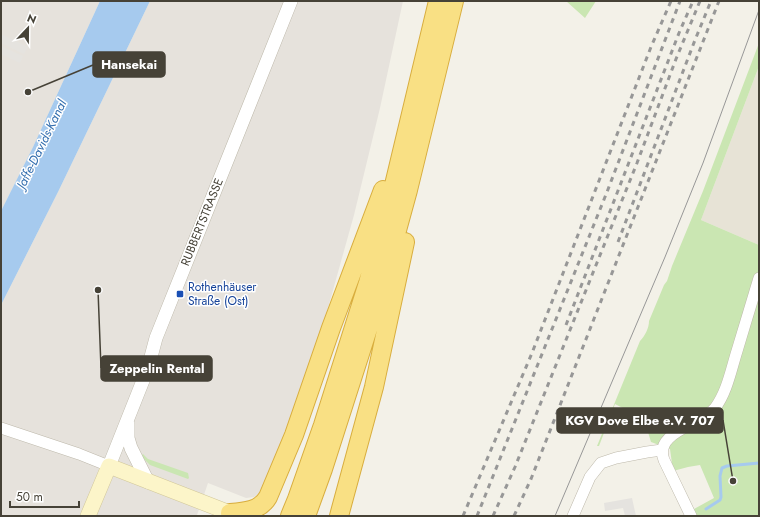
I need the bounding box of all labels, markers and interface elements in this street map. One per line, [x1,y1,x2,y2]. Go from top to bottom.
north arrow [8,8,48,48]
text: N [25,10,39,28]
callout: Hansekai [93,52,165,77]
text: Hansekai [101,55,157,74]
water label: Jaffe-Davids-Kanal [10,95,72,195]
street label: RUBBERTSTRASSE [176,175,228,269]
place label: Rothenhäuser Straße (Ost) [188,278,257,310]
marker: Rothenhäuser Straße (Ost) [175,289,185,299]
callout: Zeppelin Rental [101,356,212,381]
text: Zeppelin Rental [109,359,205,378]
callout: KGV Dove Elbe e.V. 707 [557,408,723,433]
text: KGV Dove Elbe e.V. 707 [565,411,715,430]
scale bar [10,483,79,509]
text: 50 m [16,488,43,506]

